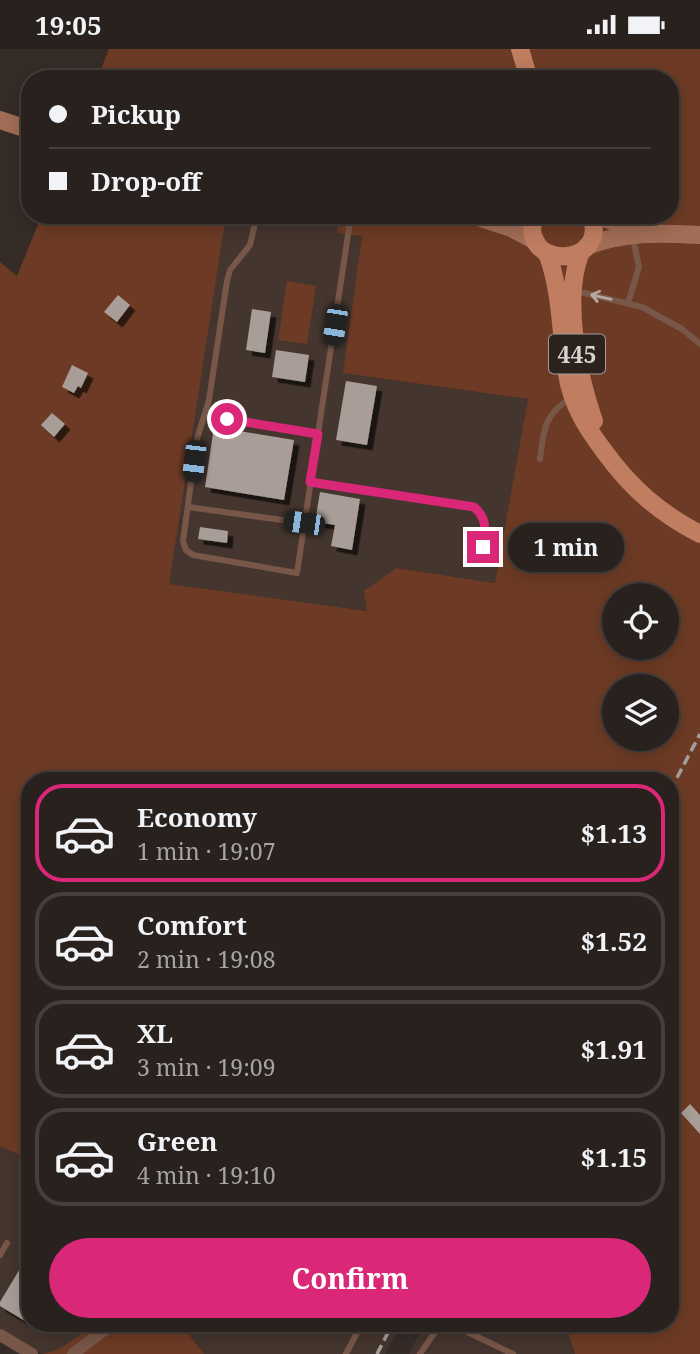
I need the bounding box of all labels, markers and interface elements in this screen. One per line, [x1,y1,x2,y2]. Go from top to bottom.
text: 19:05 [35,7,102,43]
text: Pickup [91,96,181,132]
text: Drop-off [91,163,201,199]
one-way arrow [590,290,613,303]
car [322,303,349,347]
road number: 445 [549,335,605,373]
route start [211,403,243,435]
car [182,439,207,483]
car [282,510,327,536]
callout: 1 min [508,523,623,571]
route end [467,531,499,563]
text: 1 min [533,531,599,563]
map controls [602,583,679,751]
button: locate [602,583,679,660]
button: layers [602,674,679,751]
text: Economy [137,799,257,835]
icon: car [53,802,116,865]
text: $1.13 [581,815,647,851]
text: 1 min · 19:07 [137,835,275,867]
text: Comfort [137,907,247,943]
icon: car [53,910,116,973]
text: $1.52 [581,923,647,959]
text: 2 min · 19:08 [137,943,275,975]
text: XL [137,1015,173,1051]
icon: car [53,1018,116,1081]
text: $1.91 [581,1031,647,1067]
text: 3 min · 19:09 [137,1051,275,1083]
text: Green [137,1123,218,1159]
icon: car [53,1126,116,1189]
text: $1.15 [581,1139,647,1175]
text: 4 min · 19:10 [137,1159,275,1191]
button: Confirm [49,1238,651,1318]

